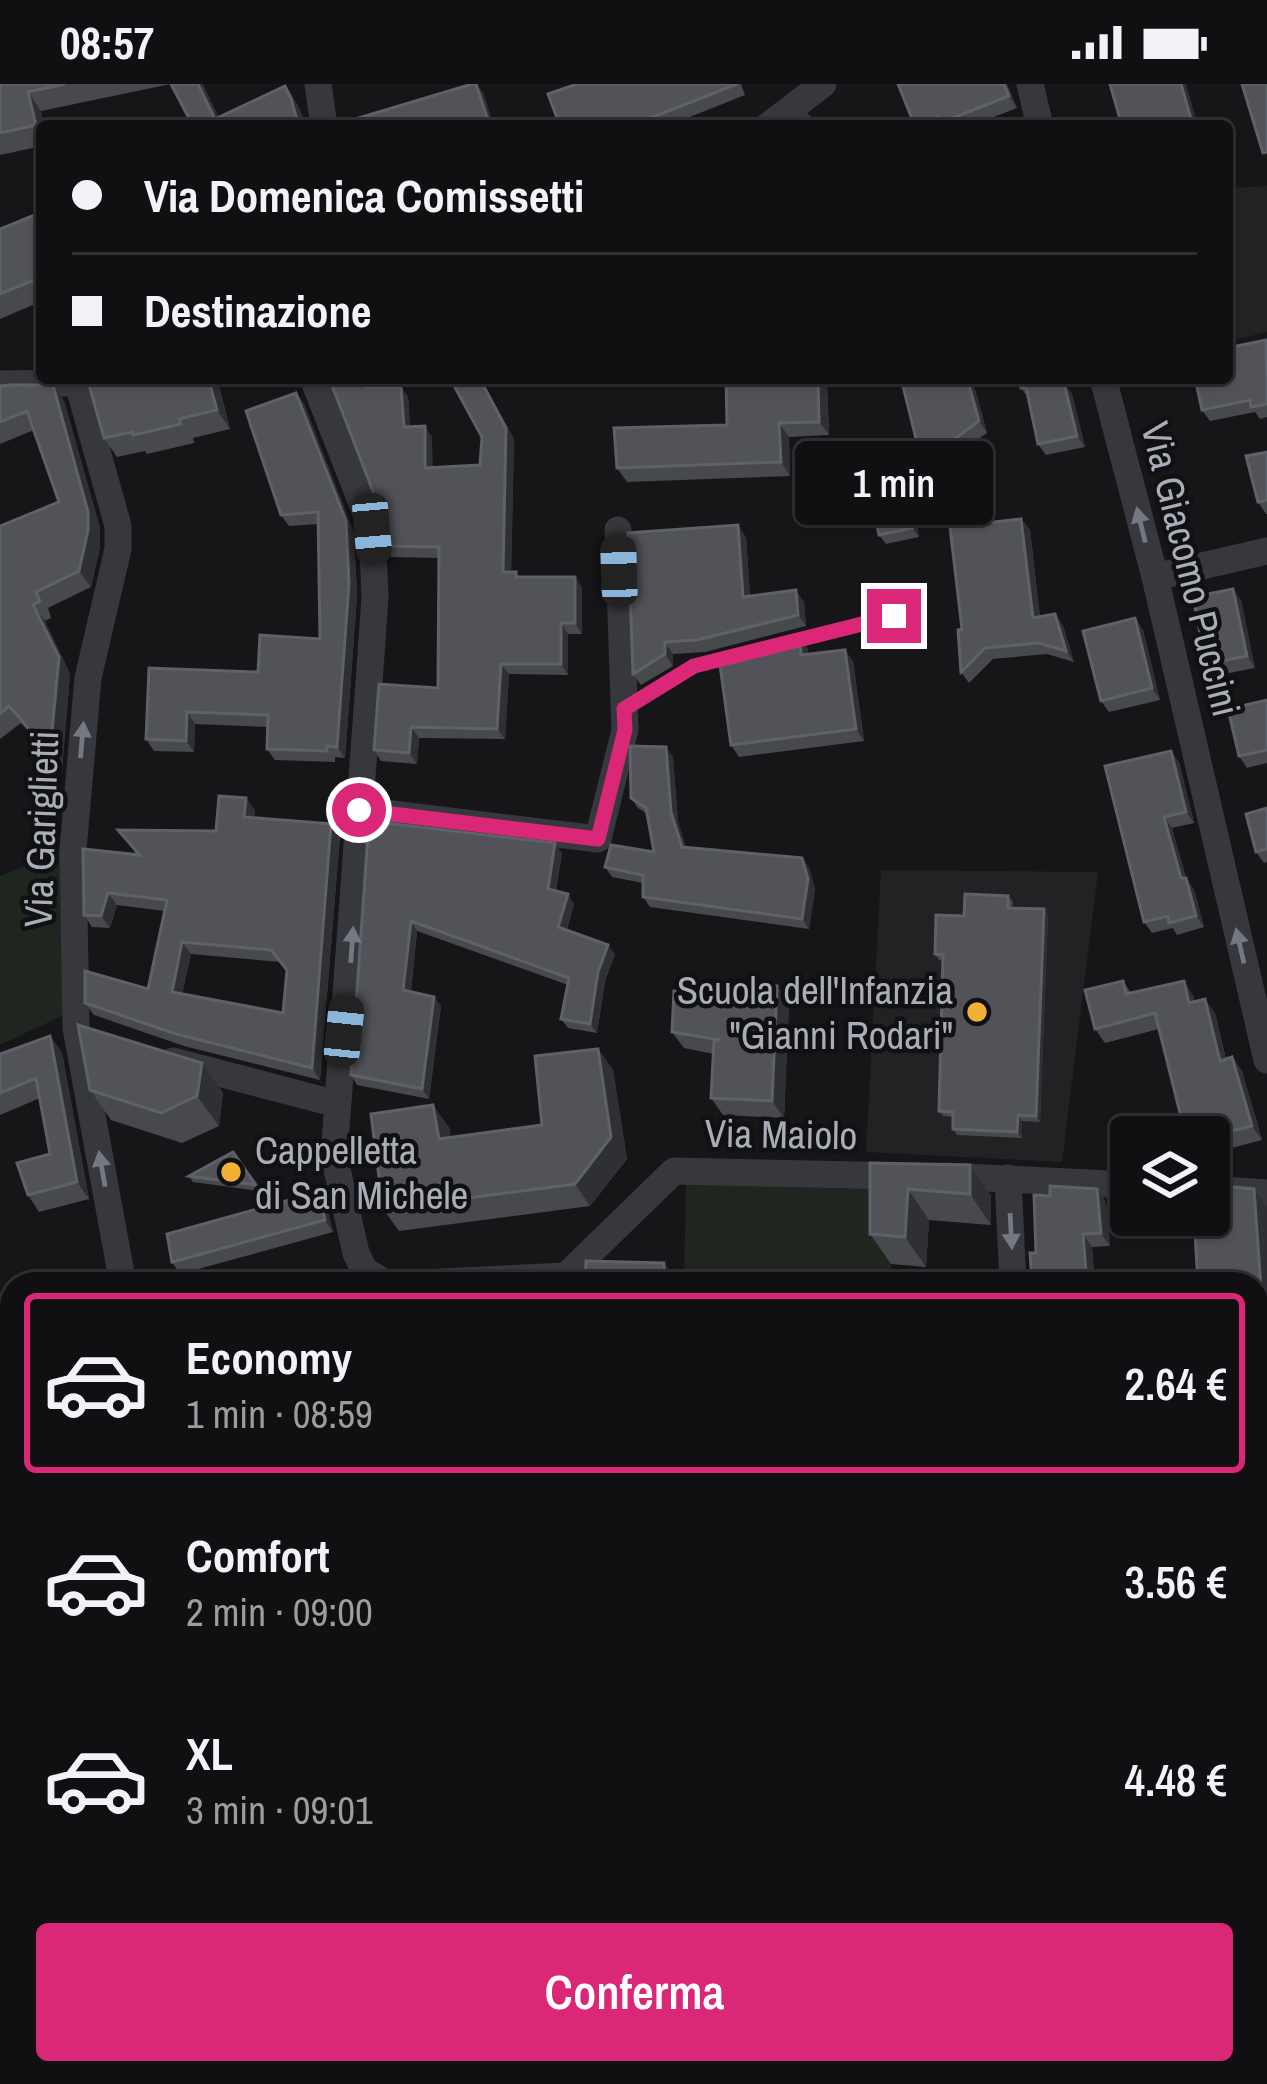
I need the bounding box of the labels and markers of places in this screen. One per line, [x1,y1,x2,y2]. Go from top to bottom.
place label: Scuola dell'Infanzia "Gianni Rodari" [677,964,953,1061]
marker: Scuola dell'Infanzia "Gianni Rodari" [964,999,990,1025]
place label: Cappelletta di San Michele [255,1124,468,1221]
marker: Cappelletta di San Michele [218,1159,244,1185]

